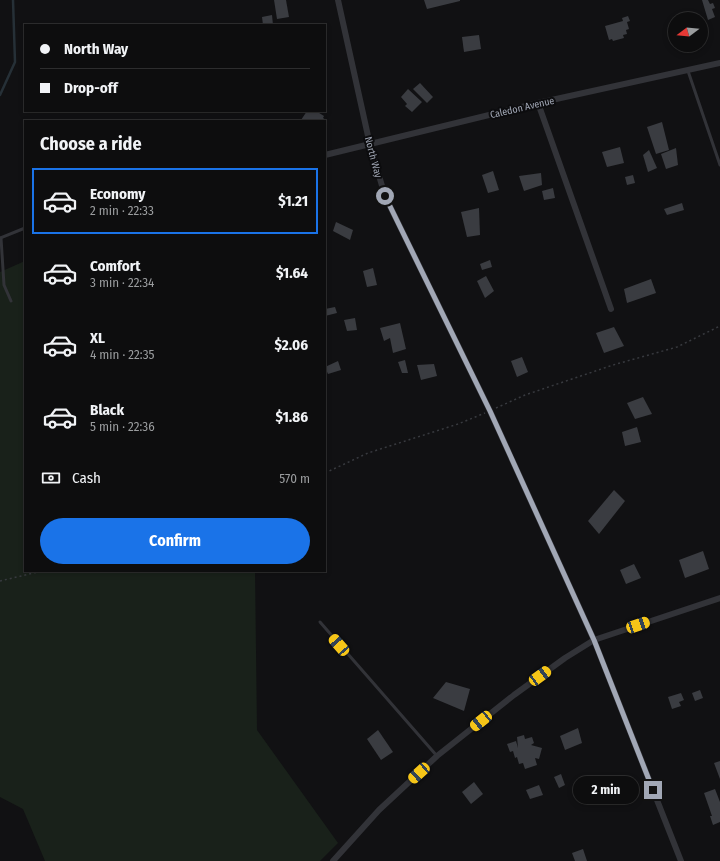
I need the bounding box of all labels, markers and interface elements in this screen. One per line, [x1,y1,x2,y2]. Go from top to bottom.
north arrow [668,12,708,52]
map controls [668,12,708,52]
text: North Way [64,40,128,58]
text: Drop-off [64,79,118,97]
street label: Caledon Avenue [489,95,556,121]
text: Choose a ride [40,133,142,155]
street label: North Way [362,135,384,180]
icon: car [42,183,78,219]
text: Economy [90,185,145,203]
route start [376,187,394,205]
text: $1.21 [278,192,308,210]
text: 2 min · 22:33 [90,203,154,218]
icon: car [42,255,78,291]
text: Comfort [90,257,141,275]
text: $1.64 [276,264,308,282]
text: 3 min · 22:34 [90,275,154,290]
icon: car [42,327,78,363]
text: XL [90,329,105,347]
text: $2.06 [274,336,308,354]
text: 4 min · 22:35 [90,347,155,362]
icon: car [42,399,78,435]
text: Black [90,401,124,419]
text: $1.86 [276,408,308,426]
text: 5 min · 22:36 [90,419,155,434]
icon: cash [40,467,62,489]
text: Cash [72,469,101,487]
text: 570 m [279,471,310,486]
button: Confirm [40,518,310,564]
car [625,615,651,635]
car [327,632,351,658]
car [527,664,553,688]
car [468,709,494,733]
car [406,761,432,785]
callout: 2 min [573,776,639,804]
route end [644,781,662,799]
text: 2 min [592,782,620,797]

